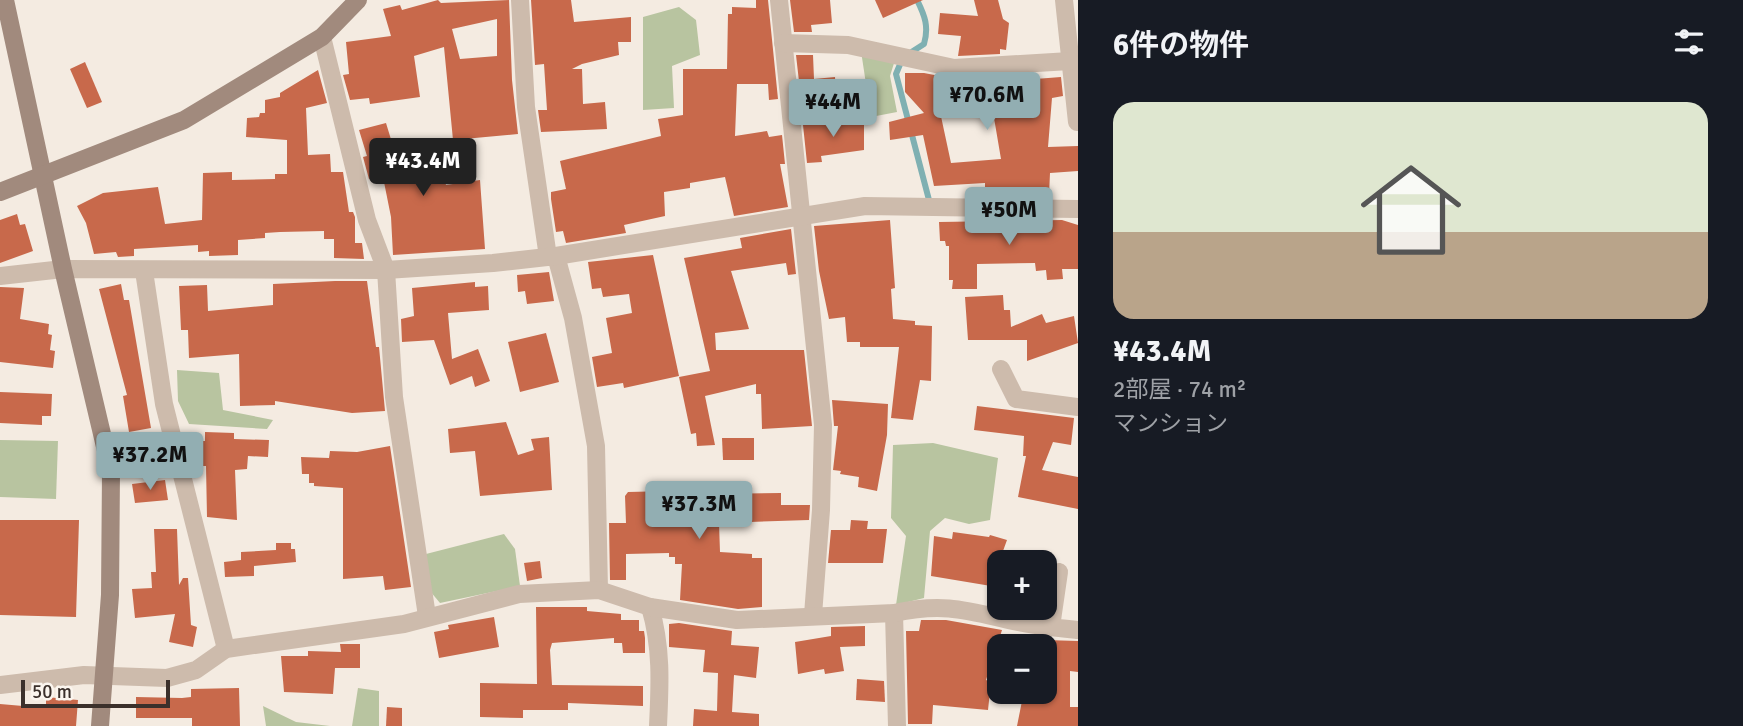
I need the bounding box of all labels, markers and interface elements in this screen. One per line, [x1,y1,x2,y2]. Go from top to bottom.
icon: filters [1670,23,1708,61]
text: 6件の物件 [1113,27,1249,64]
pin: ¥70.6M [930,72,1044,132]
pin: ¥44M [792,80,874,139]
text: ¥70.6M [949,80,1025,109]
text: ¥44M [805,87,861,116]
pin: ¥43.4M [366,138,480,198]
text: ¥43.4M [385,146,461,175]
icon: home [1348,147,1474,273]
pin: ¥50M [968,188,1050,247]
text: ¥50M [981,195,1037,224]
text: ¥43.4M [1113,333,1211,370]
text: 2部屋 · 74 m² [1113,375,1246,404]
text: マンション [1113,409,1228,438]
pin: ¥37.2M [93,433,207,492]
text: ¥37.2M [112,440,188,469]
pin: ¥37.3M [642,482,756,541]
text: ¥37.3M [661,489,737,518]
map controls [987,550,1057,704]
button: + [987,550,1057,620]
button: − [987,634,1057,704]
scale bar [21,677,170,709]
text: 50 m [32,680,72,704]

